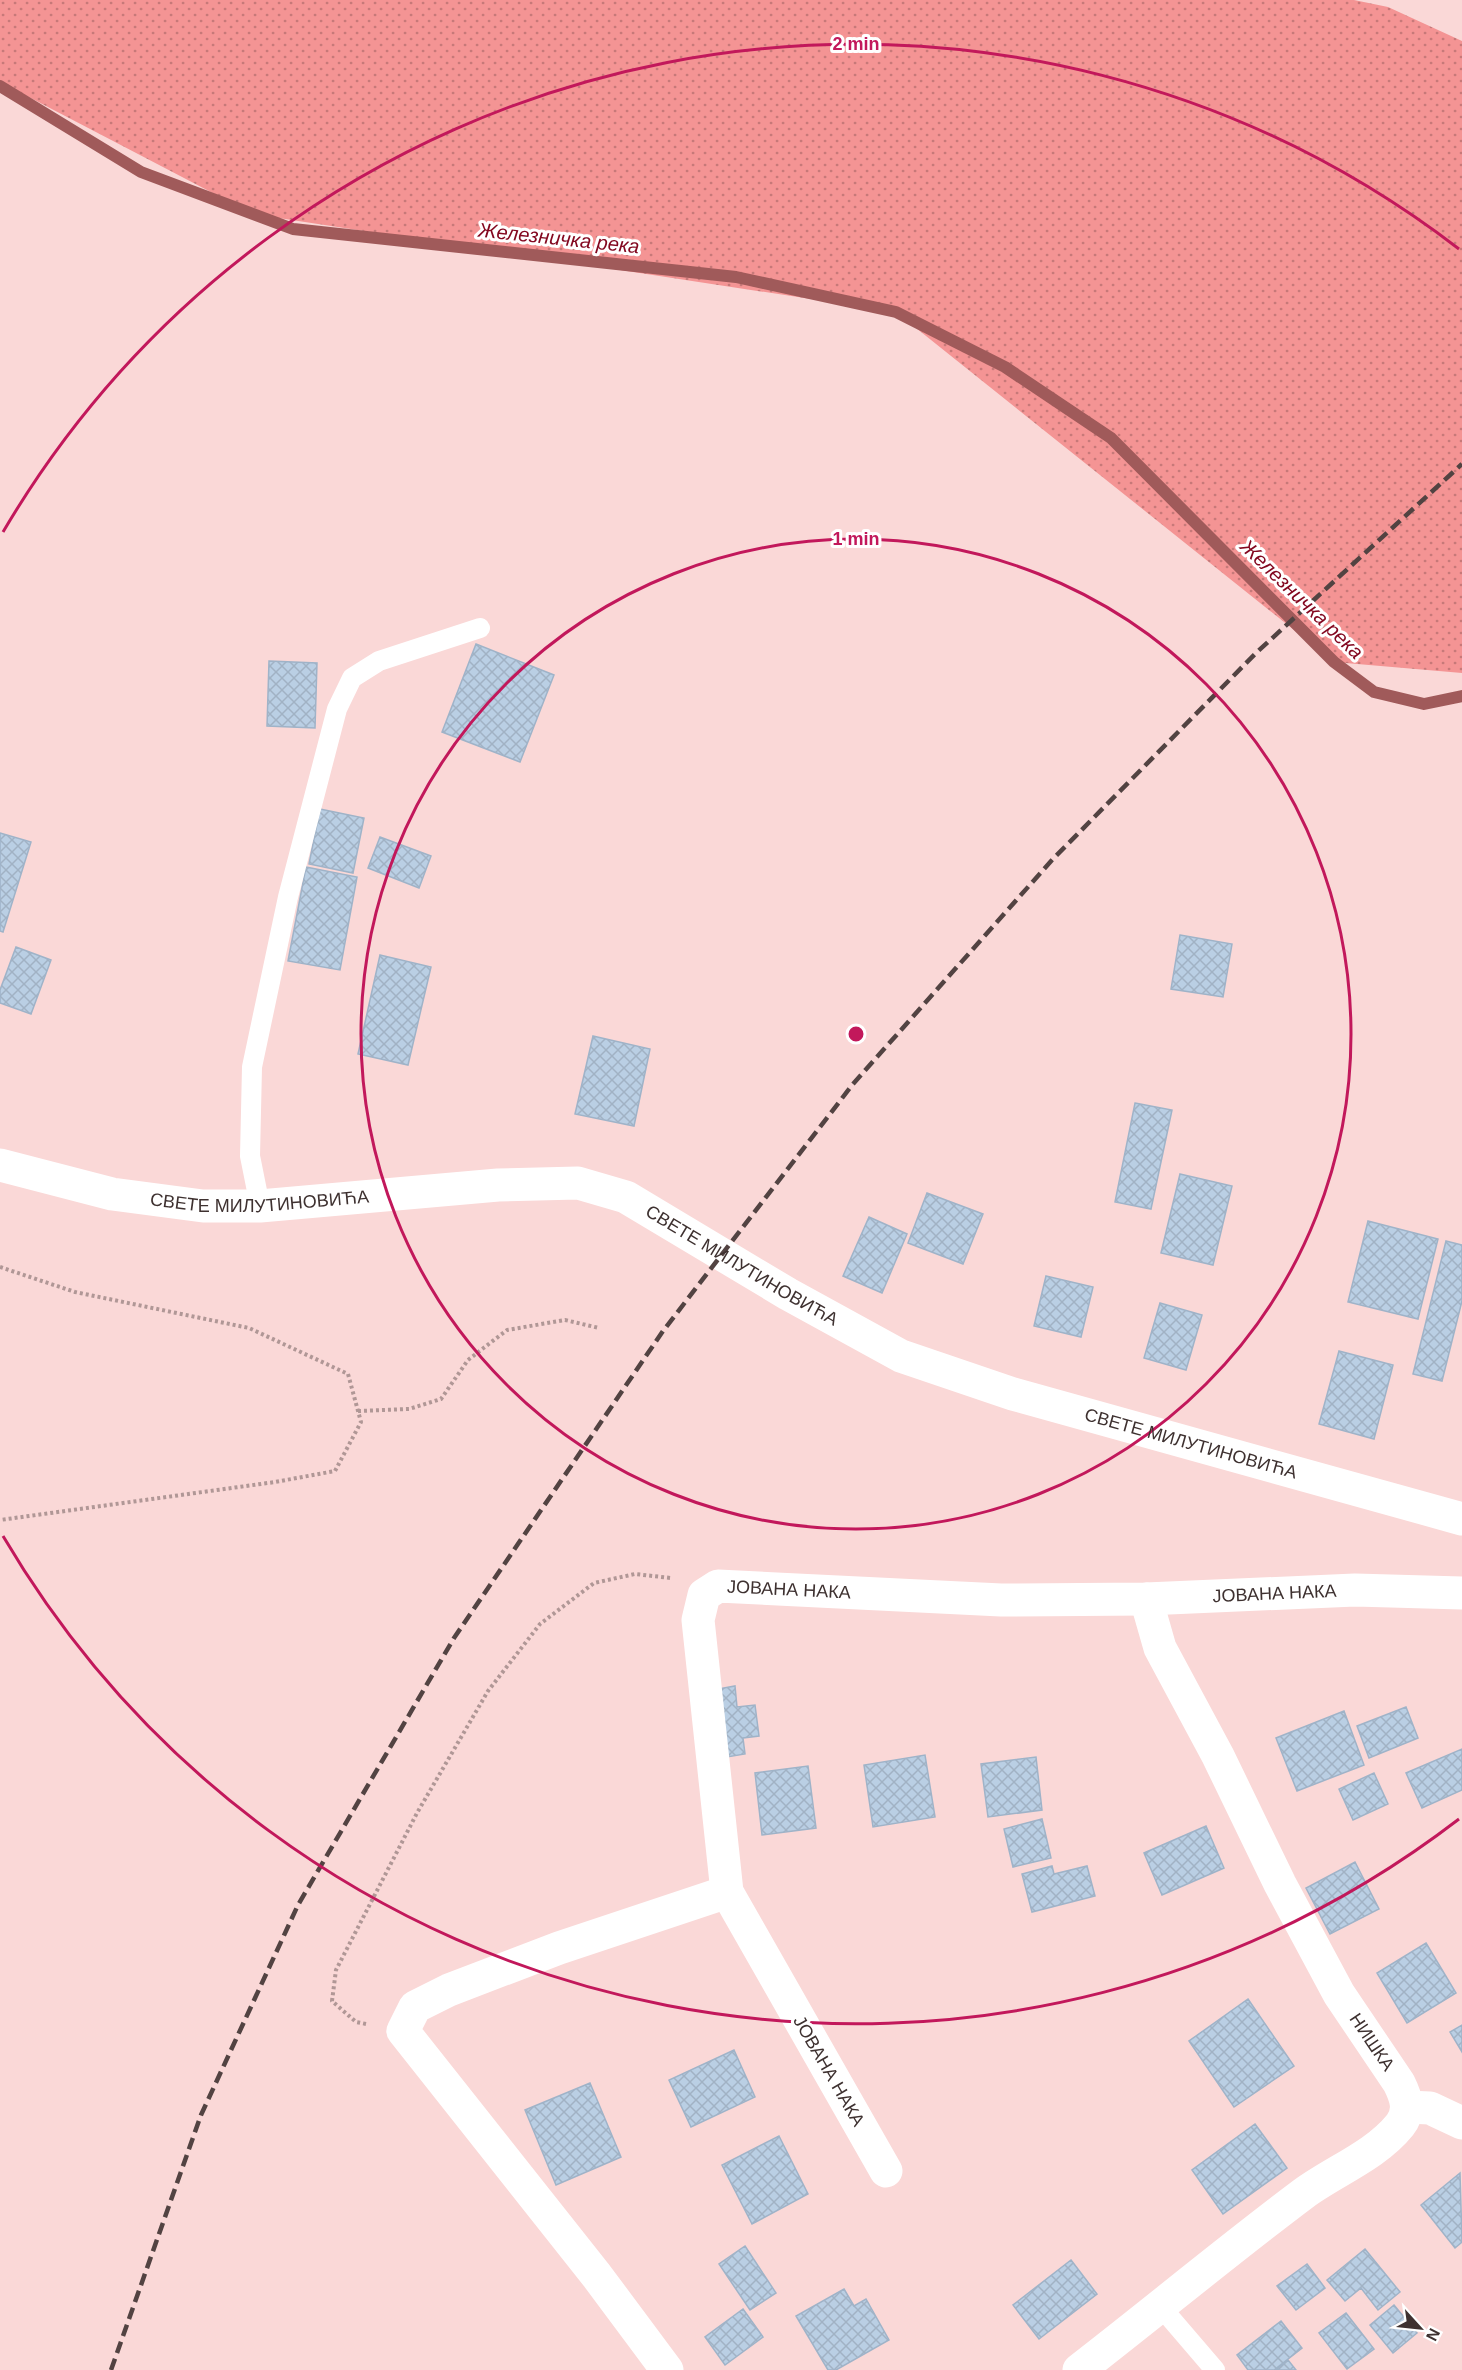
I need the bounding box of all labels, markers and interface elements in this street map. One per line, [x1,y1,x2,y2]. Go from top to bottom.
text: 2 min [832,34,880,54]
water label: Железничка река [476,219,641,257]
text: 1 min [832,529,880,549]
water label: Железничка река [1235,534,1368,663]
centre of rings [846,1024,866,1044]
street label: СВЕТЕ МИЛУТИНОВИЋА [149,1186,370,1216]
street label: СВЕТЕ МИЛУТИНОВИЋА [642,1201,841,1329]
street label: СВЕТЕ МИЛУТИНОВИЋА [1082,1404,1299,1483]
street label: ЈОВАНА НАКА [726,1576,851,1603]
street label: ЈОВАНА НАКА [1212,1581,1337,1606]
street label: НИШКА [1346,2009,1398,2075]
street label: ЈОВАНА НАКА [789,2012,869,2130]
north arrow [1390,2298,1450,2358]
text: N [1423,2326,1443,2344]

